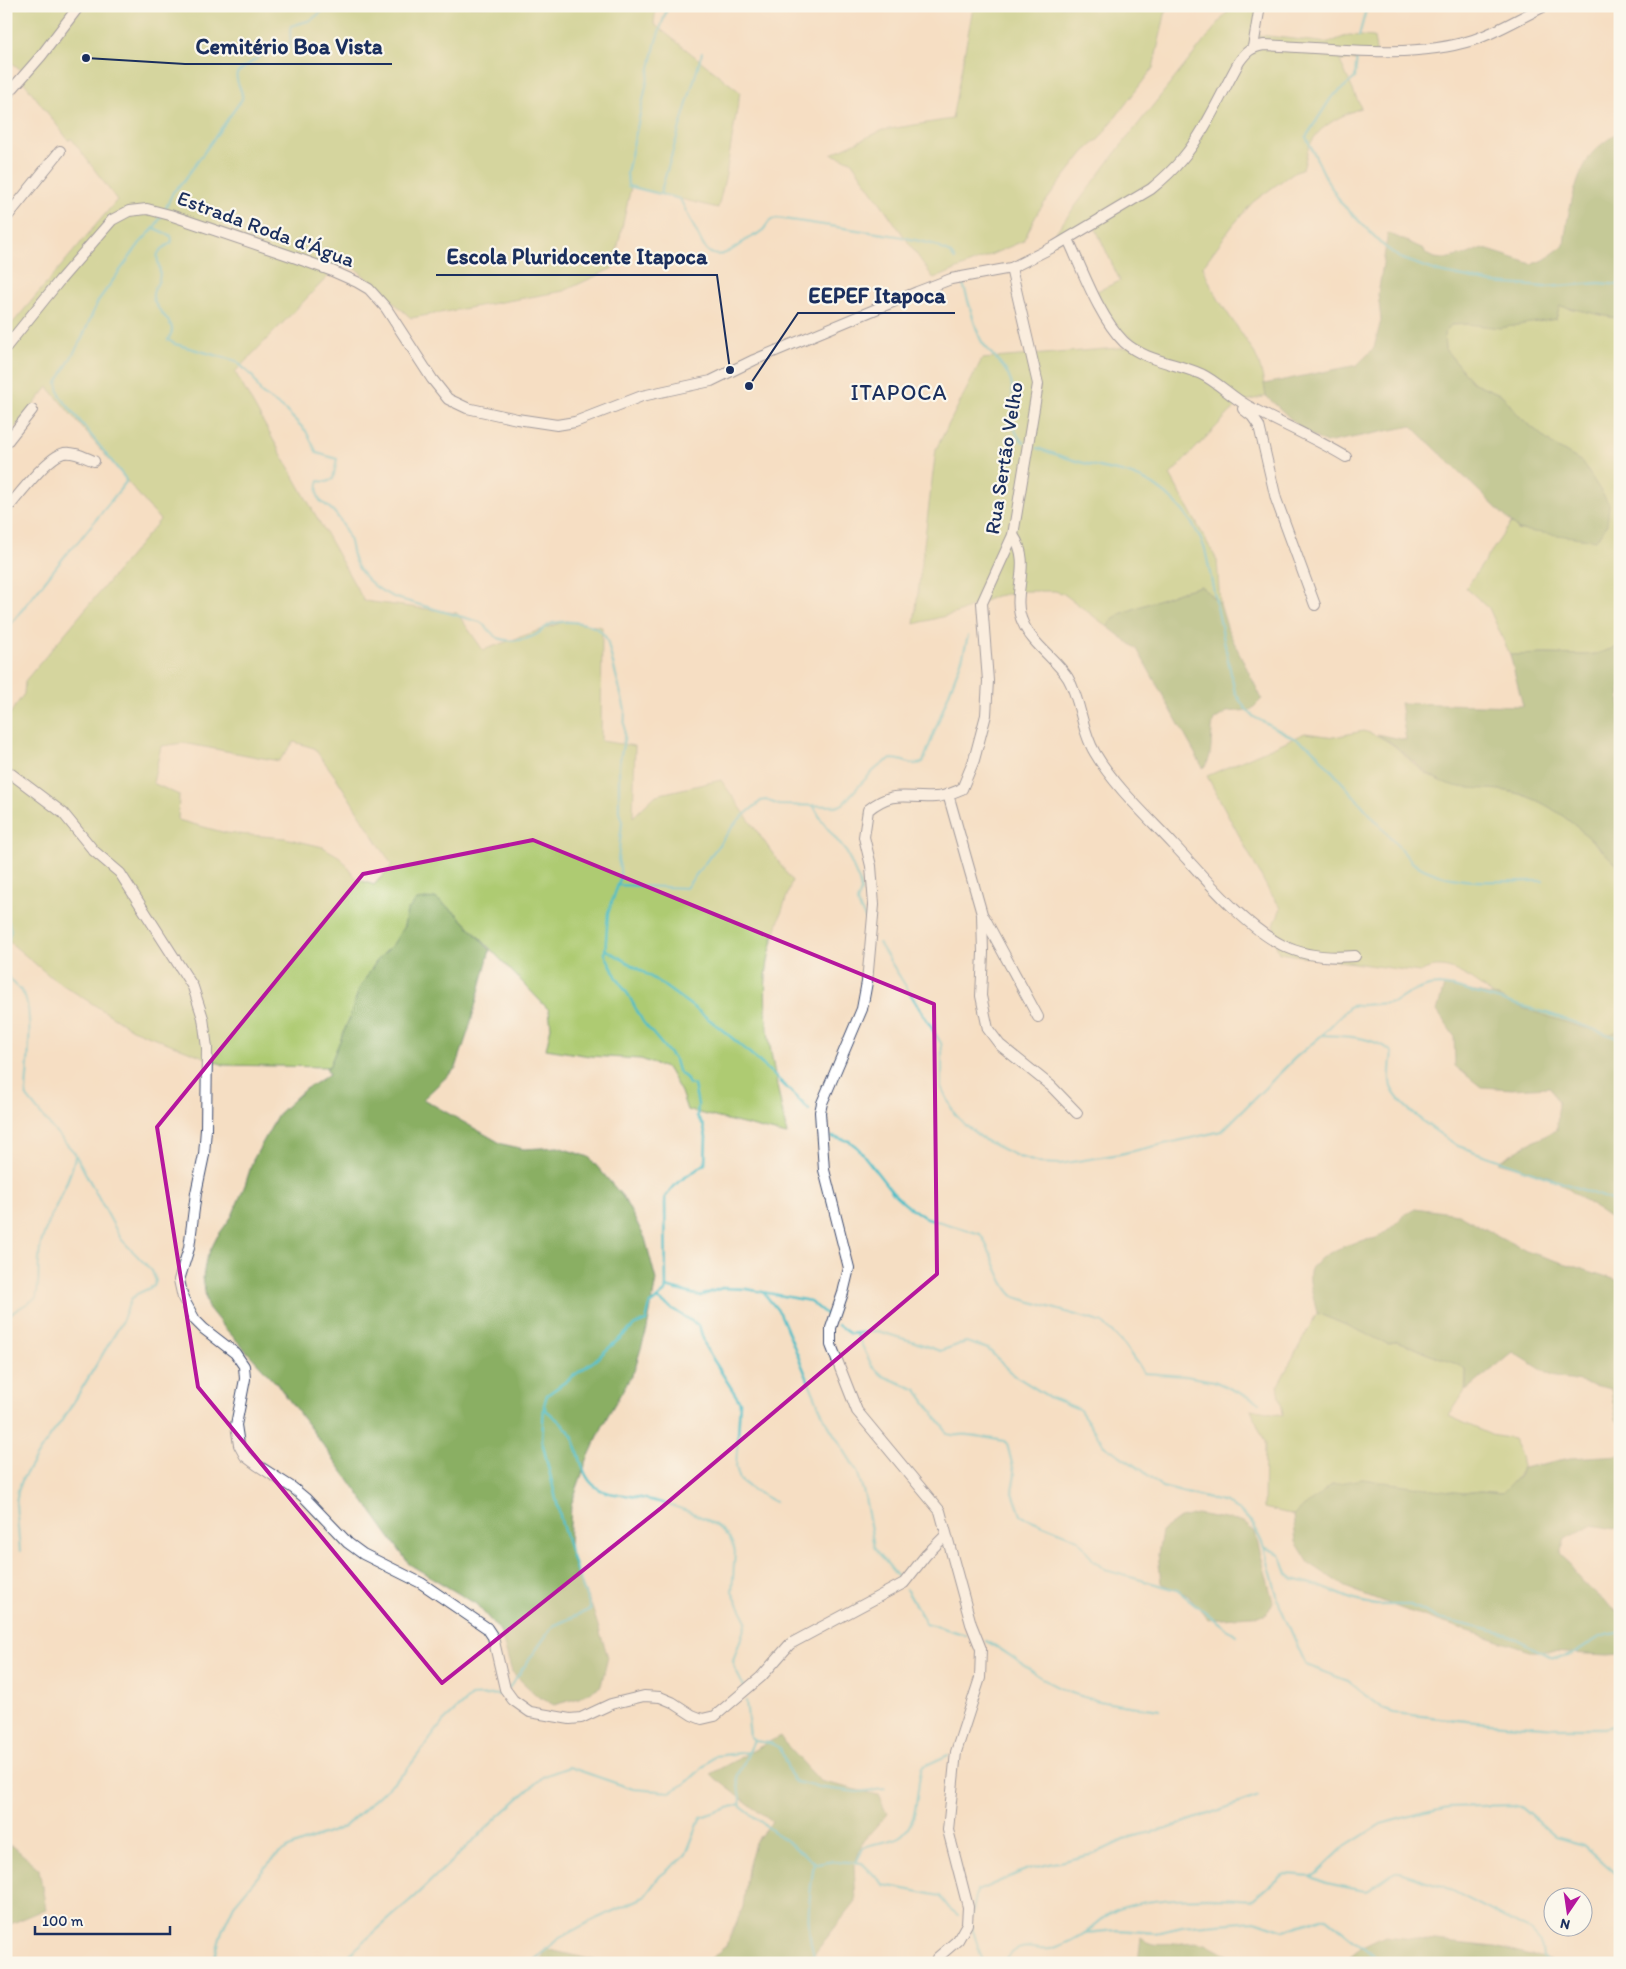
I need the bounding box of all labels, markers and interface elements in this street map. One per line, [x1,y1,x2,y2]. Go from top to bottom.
callout: Cemitério Boa Vista [185,27,392,64]
text: Cemitério Boa Vista [195,33,383,60]
street label: Estrada Roda d'Água [174,185,358,272]
callout: Escola Pluridocente Itapoca [436,238,717,275]
text: Escola Pluridocente Itapoca [447,243,708,270]
callout: EEPEF Itapoca [798,276,955,313]
text: EEPEF Itapoca [808,282,946,309]
district label: ITAPOCA [850,379,948,406]
street label: Rua Sertão Velho [979,380,1028,536]
north arrow [1544,1886,1594,1936]
scale bar [35,1904,170,1936]
text: 100 m [42,1912,84,1930]
text: N [1559,1915,1572,1934]

